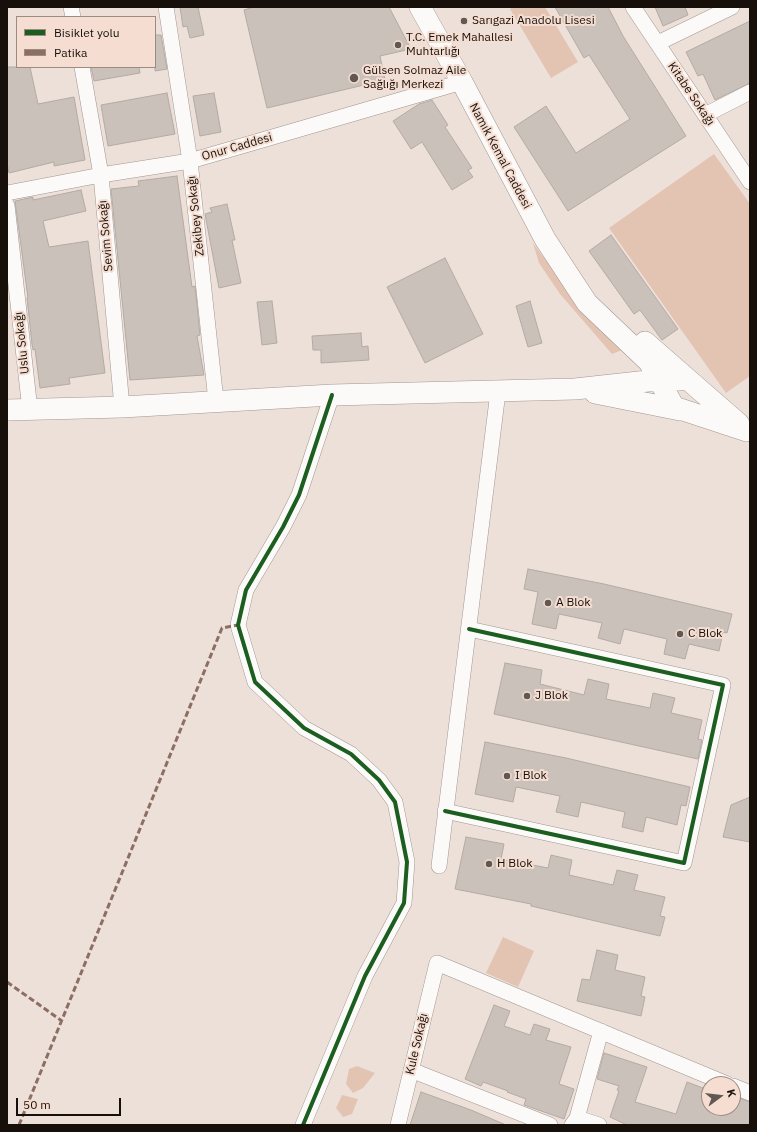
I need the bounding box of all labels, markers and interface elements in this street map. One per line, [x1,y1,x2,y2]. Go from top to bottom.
place label: Sarıgazi Anadolu Lisesi [472,14,595,28]
legend [16,16,156,68]
marker: Sarıgazi Anadolu Lisesi [459,16,469,26]
text: Bisiklet yolu [54,25,120,40]
place label: T.C. Emek Mahallesi Muhtarlığı [406,31,513,59]
marker: T.C. Emek Mahallesi Muhtarlığı [393,40,403,50]
text: Patika [54,45,87,60]
street label: Kitabe Sokağı [665,60,717,128]
place label: Gülsen Solmaz Aile Sağlığı Merkezi [363,64,466,92]
marker: Gülsen Solmaz Aile Sağlığı Merkezi [348,72,360,84]
street label: Namık Kemal Caddesi [466,101,534,211]
street label: Onur Caddesi [200,130,274,164]
street label: Zekibey Sokağı [185,175,207,257]
street label: Sevim Sokağı [96,200,116,272]
street label: Uslu Sokağı [12,311,32,375]
place label: A Blok [556,596,591,610]
marker: A Blok [543,598,553,608]
place label: C Blok [688,627,722,641]
marker: C Blok [675,629,685,639]
place label: J Blok [535,689,568,703]
marker: J Blok [522,691,532,701]
place label: I Blok [515,769,547,783]
marker: I Blok [502,771,512,781]
place label: H Blok [497,857,532,871]
marker: H Blok [484,859,494,869]
street label: Kule Sokağı [403,1012,431,1076]
north arrow [701,1076,741,1116]
text: K [724,1088,739,1099]
scale bar [18,1090,123,1116]
text: 50 m [23,1097,51,1112]

